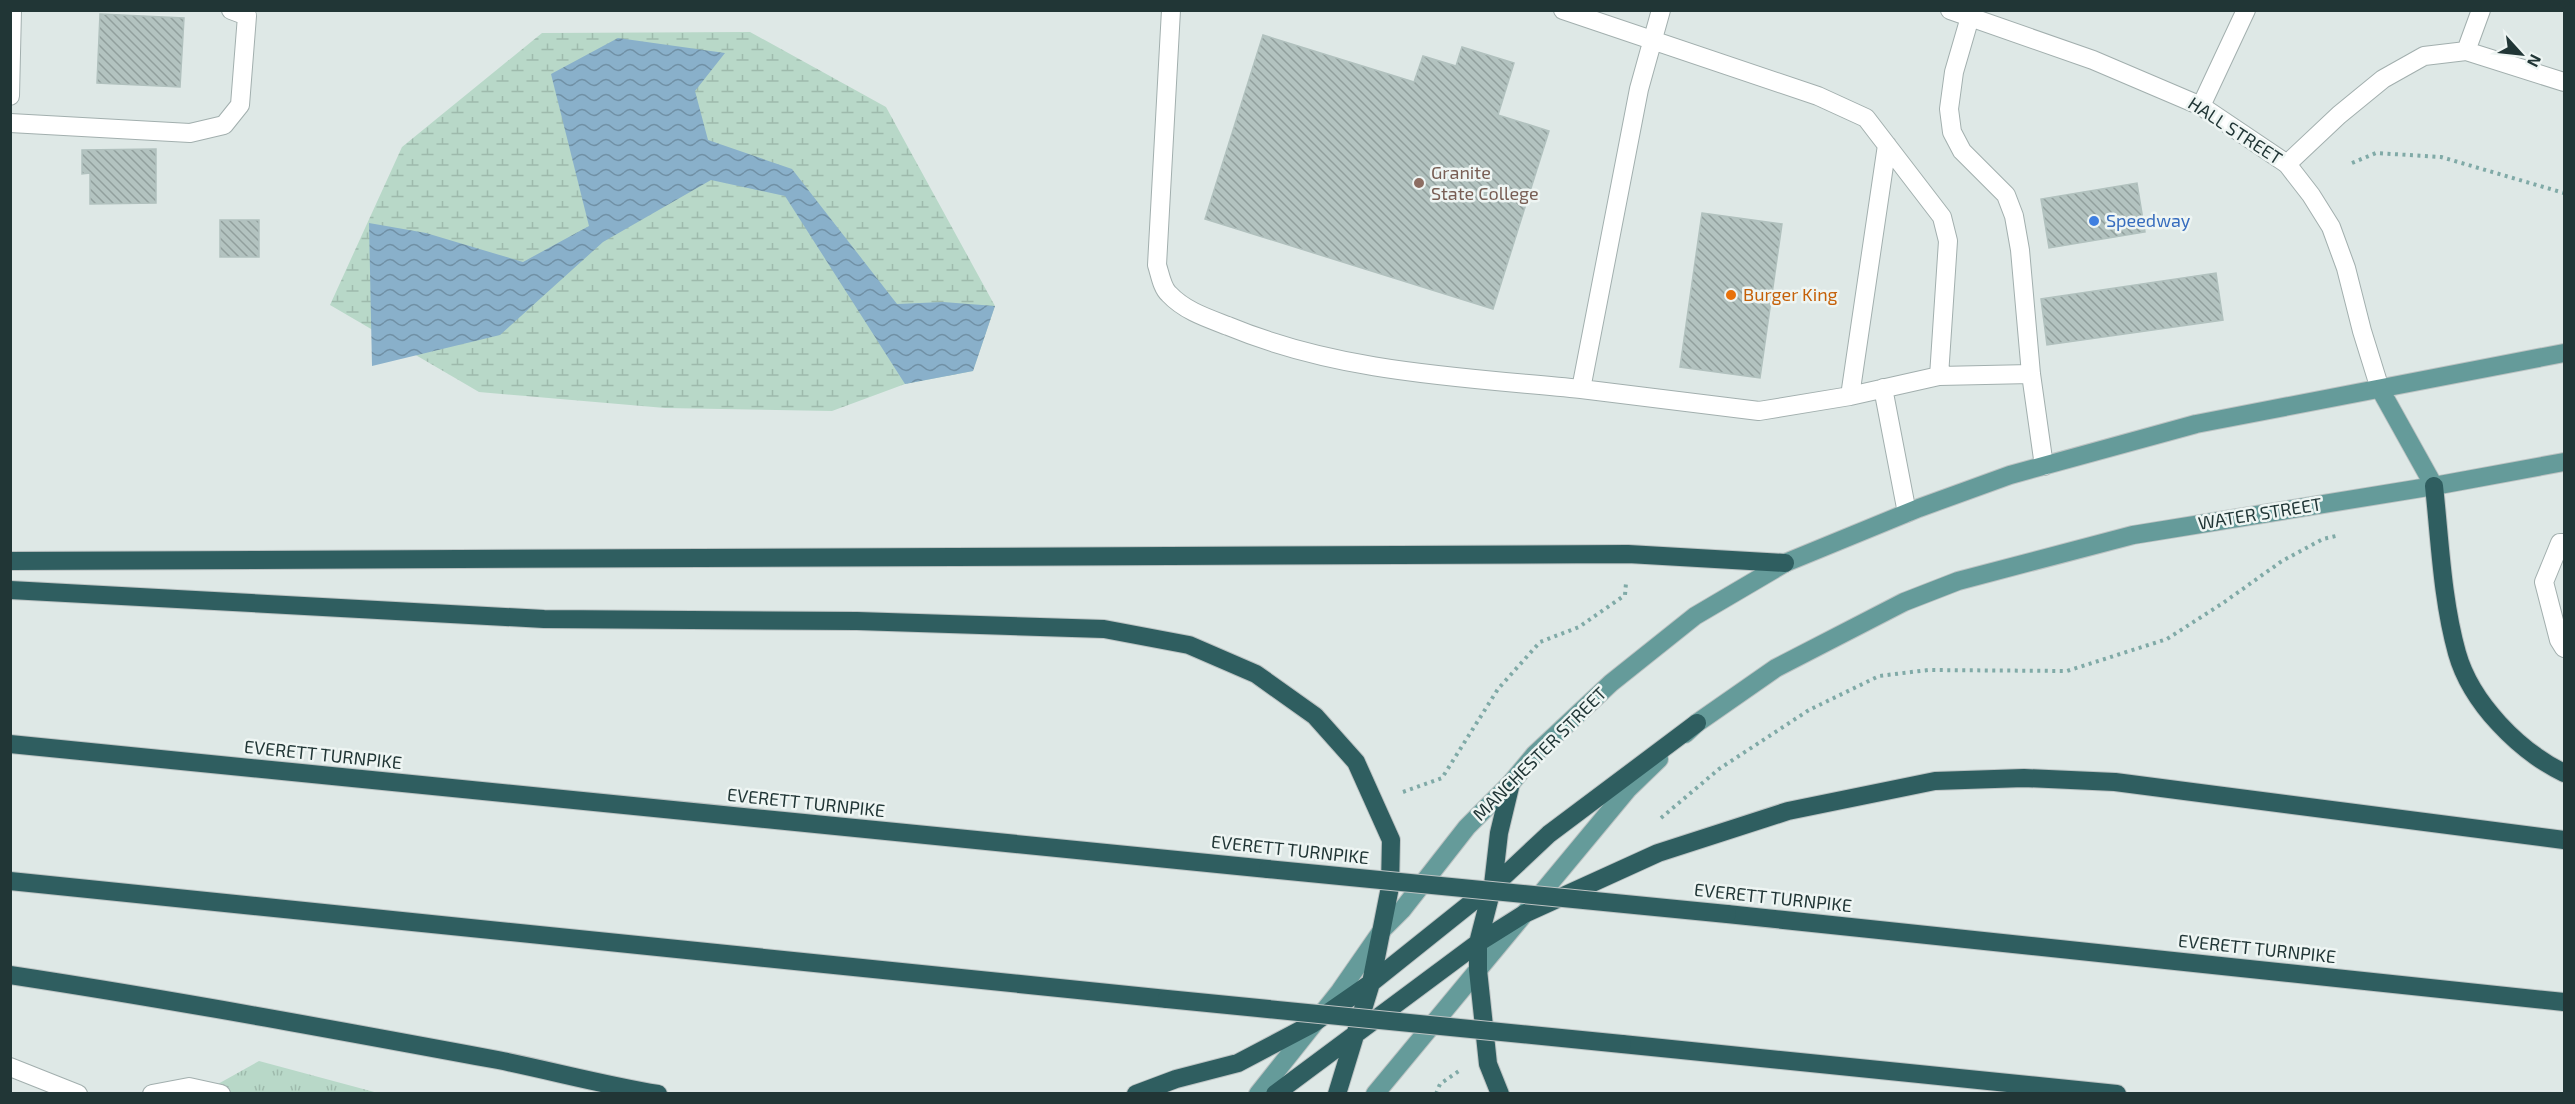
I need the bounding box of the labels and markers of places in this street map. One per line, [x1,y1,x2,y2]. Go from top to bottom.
place label: Granite State College [1431,161,1539,204]
marker: Granite State College [1412,176,1426,190]
place label: Speedway [2106,209,2191,231]
marker: Speedway [2087,214,2101,228]
place label: Burger King [1743,283,1838,305]
marker: Burger King [1724,288,1738,302]

